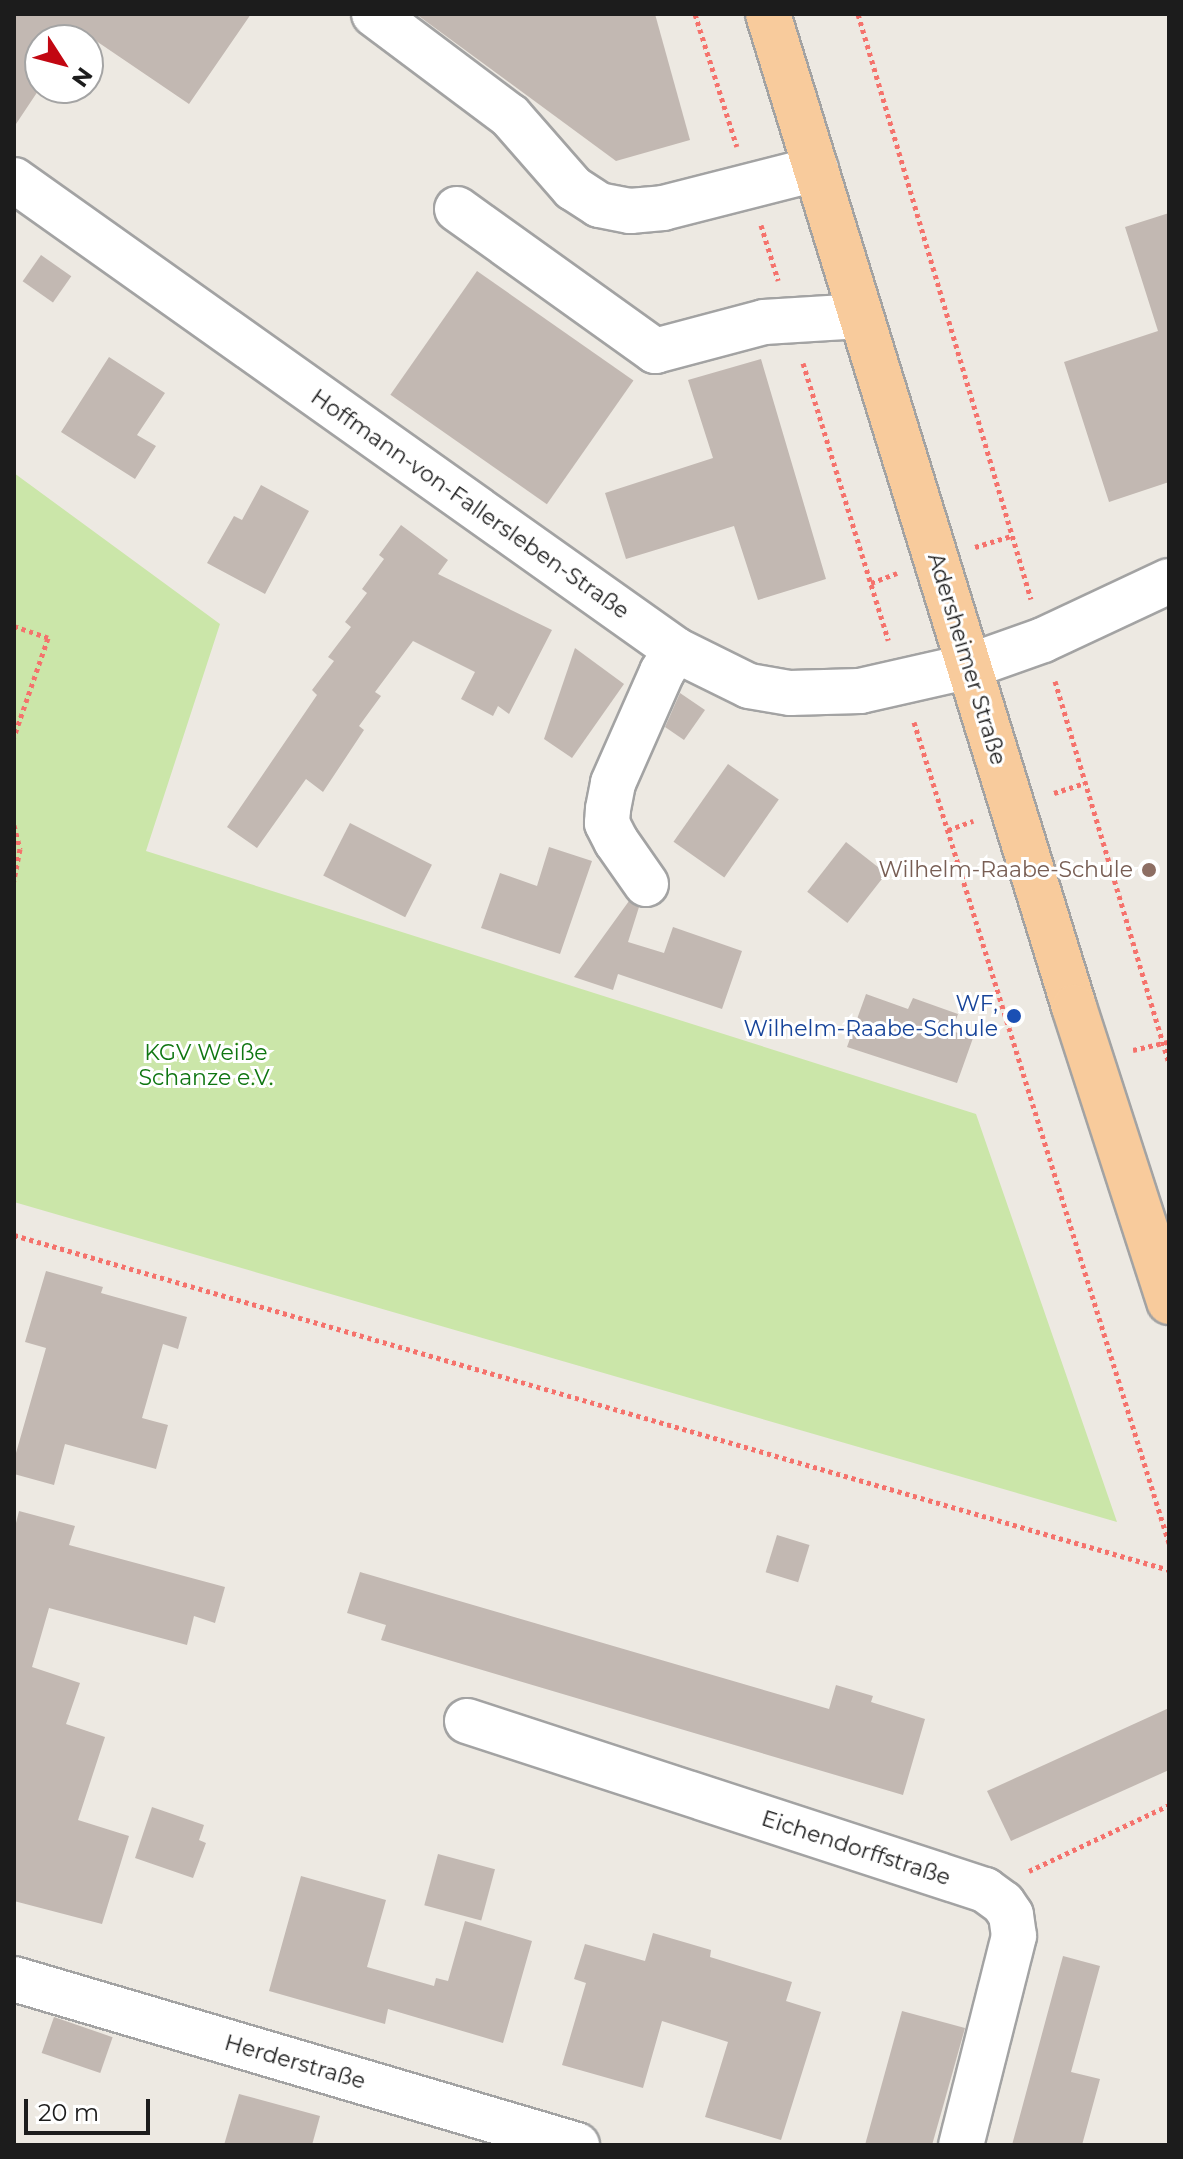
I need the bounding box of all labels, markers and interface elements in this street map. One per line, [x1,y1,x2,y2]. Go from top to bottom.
north arrow [24,24,104,104]
text: N [66,62,98,92]
street label: Hoffmann-von-Fallersleben-Straße [306,384,634,624]
street label: Adersheimer Straße [922,550,1012,768]
place label: Wilhelm-Raabe-Schule [878,857,1133,883]
marker: Wilhelm-Raabe-Schule [1140,861,1158,879]
place label: WF, Wilhelm-Raabe-Schule [743,990,998,1042]
marker: WF, Wilhelm-Raabe-Schule [1005,1007,1023,1025]
park label: KGV Weiße Schanze e.V. [139,1039,273,1090]
street label: Eichendorffstraße [758,1805,954,1891]
street label: Herderstraße [222,2029,368,2095]
scale bar [28,2083,154,2133]
text: 20 m [38,2098,99,2127]

